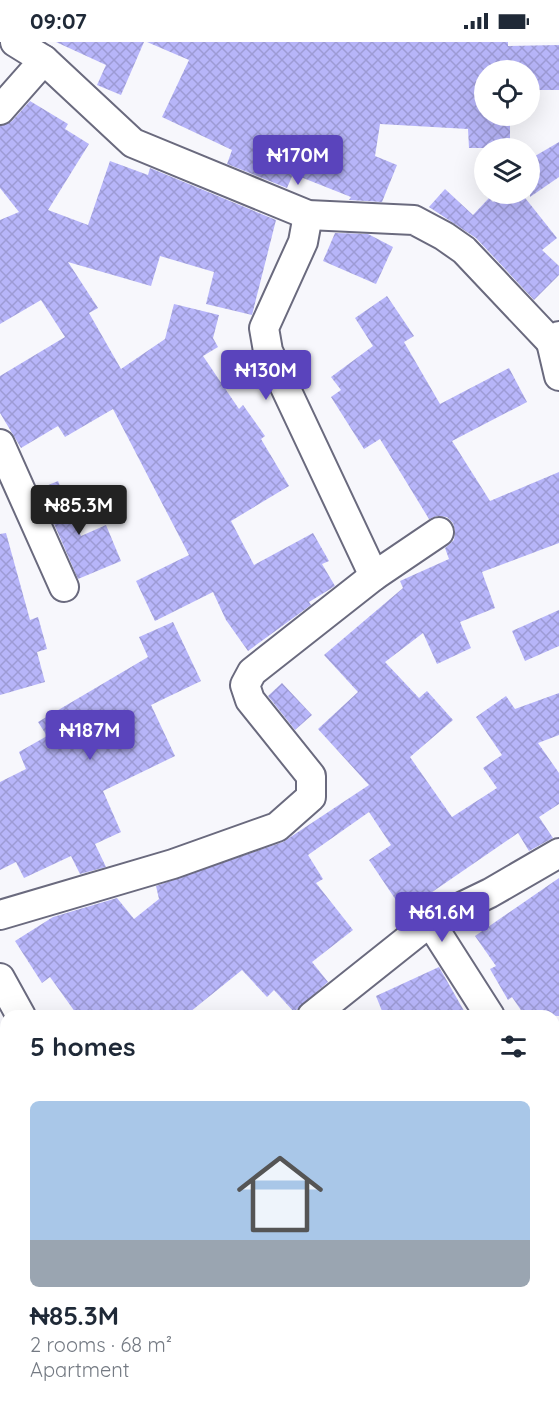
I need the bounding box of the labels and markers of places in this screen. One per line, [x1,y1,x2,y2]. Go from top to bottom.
pin: ₦170M [256,135,340,186]
pin: ₦130M [224,350,308,401]
pin: ₦85.3M [30,485,128,536]
pin: ₦187M [48,710,132,761]
pin: ₦61.6M [393,892,491,943]

